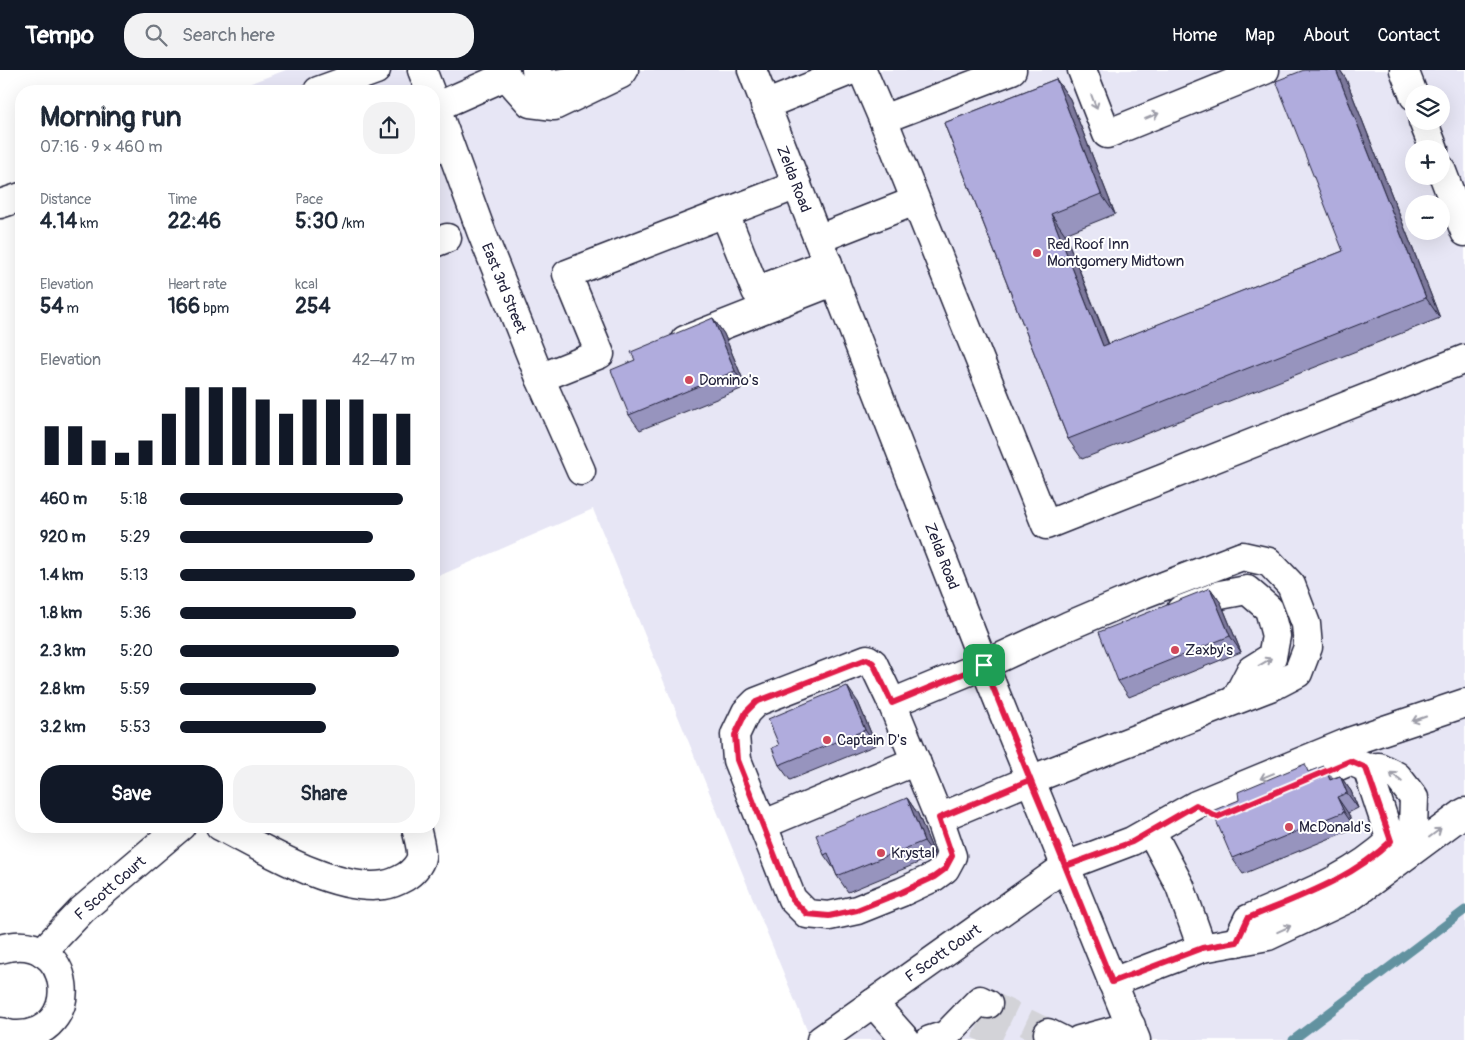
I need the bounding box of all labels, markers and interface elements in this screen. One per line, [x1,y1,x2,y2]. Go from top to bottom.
search box [124,13,474,58]
text: Tempo [25,21,94,50]
icon: search [142,21,170,49]
text: Search here [182,23,275,47]
text: Home [1172,24,1217,47]
text: Map [1245,24,1275,47]
text: About [1303,24,1349,47]
text: Contact [1377,24,1440,47]
map controls [1405,85,1450,240]
button: layers [1405,85,1450,130]
one-way arrow [1090,94,1099,109]
text: Morning run [40,100,182,135]
button: share [363,102,415,154]
one-way arrow [1144,110,1159,120]
text: 07:16 · 9 × 460 m [40,137,163,157]
button: + [1405,140,1450,185]
street label: Zelda Road [772,143,815,215]
text: Distance [40,191,91,208]
text: Time [168,191,197,208]
text: Pace [295,191,323,208]
button: − [1405,195,1450,240]
text: 4.14 [40,208,77,235]
text: 22:46 [168,208,221,235]
text: 5:30 [295,208,338,235]
text: km [77,215,98,232]
text: /km [338,215,365,232]
place label: Red Roof Inn Montgomery Midtown [1047,235,1184,271]
street label: East 3rd Street [477,240,531,337]
marker: Red Roof Inn Montgomery Midtown [1031,247,1043,259]
text: Elevation [40,276,93,293]
text: Heart rate [168,276,227,293]
text: kcal [295,276,318,293]
text: 54 [40,293,64,320]
text: 166 [168,293,200,320]
text: 254 [295,293,331,320]
text: m [64,300,79,317]
text: bpm [200,300,229,317]
text: Elevation [40,350,101,370]
text: 42–47 m [352,350,415,370]
place label: Domino's [699,371,759,390]
marker: Domino's [683,374,695,386]
text: 460 m [40,489,87,509]
text: 5:18 [120,489,147,509]
street label: Zelda Road [920,520,963,592]
text: 920 m [40,527,86,547]
text: 5:29 [120,527,150,547]
text: 1.4 km [40,565,83,585]
text: 5:13 [120,565,148,585]
text: 1.8 km [40,603,82,623]
text: 5:36 [120,603,151,623]
text: 2.3 km [40,641,86,661]
text: 5:20 [120,641,153,661]
place label: Zaxby's [1185,641,1233,660]
pin [963,644,1005,686]
marker: Zaxby's [1169,644,1181,656]
icon: arrive [970,651,998,679]
one-way arrow [1257,656,1271,666]
text: 2.8 km [40,679,85,699]
text: 5:59 [120,679,150,699]
one-way arrow [1411,714,1427,724]
text: 3.2 km [40,717,86,737]
text: 5:53 [120,717,151,737]
place label: Captain D's [837,731,907,750]
marker: Captain D's [821,734,833,746]
button: Save [40,765,223,823]
button: Share [233,765,415,823]
one-way arrow [1260,772,1275,781]
one-way arrow [1389,772,1402,783]
place label: McDonald's [1299,818,1371,837]
marker: McDonald's [1283,821,1295,833]
one-way arrow [1428,828,1441,839]
place label: Krystal [891,844,935,863]
marker: Krystal [875,847,887,859]
street label: F Scott Court [71,852,151,925]
street label: F Scott Court [902,920,986,987]
one-way arrow [1276,923,1291,933]

